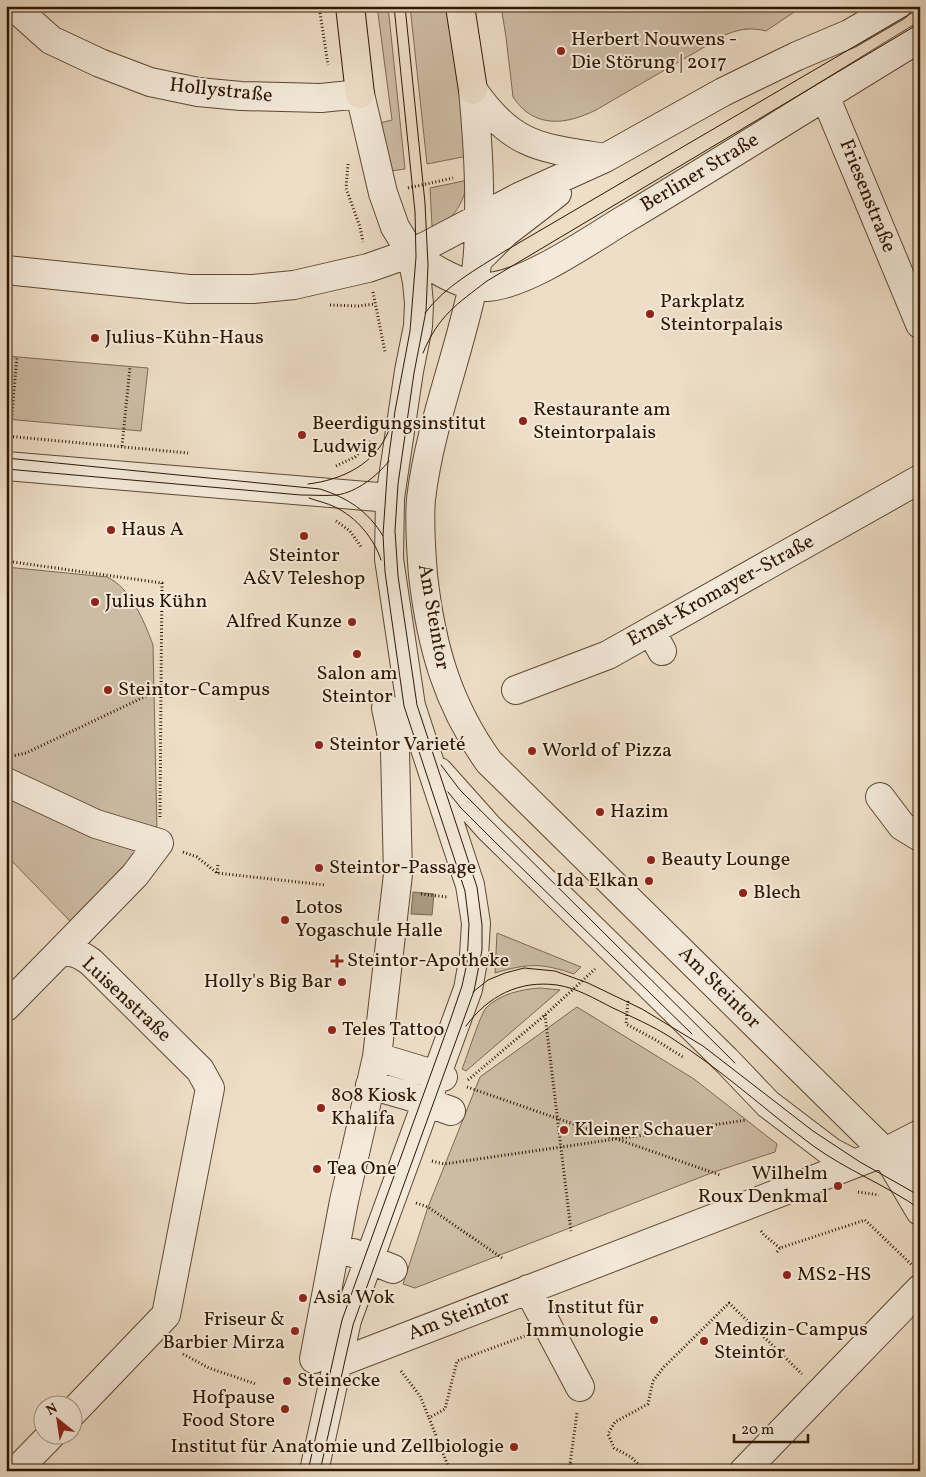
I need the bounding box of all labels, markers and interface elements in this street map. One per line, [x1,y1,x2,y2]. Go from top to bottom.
place label: Herbert Nouwens - Die Störung | 2017 [571,26,737,77]
marker: Herbert Nouwens - Die Störung | 2017 [555,45,567,57]
street label: Hollystraße [168,72,274,110]
street label: Berliner Straße [635,127,765,219]
street label: Friesenstraße [832,135,902,257]
place label: Parkplatz Steintorpalais [660,288,783,339]
marker: Parkplatz Steintorpalais [644,308,656,320]
place label: Julius-Kühn-Haus [105,324,264,352]
marker: Julius-Kühn-Haus [89,332,101,344]
place label: Restaurante am Steintorpalais [533,396,671,447]
place label: Beerdigungsinstitut Ludwig [312,410,486,461]
marker: Restaurante am Steintorpalais [517,415,529,427]
marker: Beerdigungsinstitut Ludwig [296,429,308,441]
place label: Haus A [121,516,184,544]
marker: Haus A [105,524,117,536]
street label: Ernst-Kromayer-Straße [623,528,819,654]
marker: Steintor A&V Teleshop [298,530,310,542]
place label: Steintor A&V Teleshop [243,542,365,593]
street label: Am Steintor [410,562,456,672]
place label: Julius Kühn [105,588,207,616]
marker: Julius Kühn [89,596,101,608]
place label: Alfred Kunze [226,608,342,636]
marker: Alfred Kunze [346,616,358,628]
marker: Salon am Steintor [351,648,363,660]
place label: Salon am Steintor [316,660,398,711]
place label: Steintor-Campus [118,676,270,704]
marker: Steintor-Campus [102,684,114,696]
place label: Steintor Varieté [329,731,466,759]
place label: World of Pizza [542,737,672,765]
marker: Steintor Varieté [313,739,325,751]
marker: World of Pizza [526,745,538,757]
place label: Hazim [610,798,669,826]
marker: Hazim [594,806,606,818]
place label: Beauty Lounge [661,846,790,874]
place label: Steintor-Passage [329,854,476,882]
marker: Beauty Lounge [645,854,657,866]
marker: Steintor-Passage [313,862,325,874]
place label: Ida Elkan [556,867,639,895]
marker: Ida Elkan [643,875,655,887]
place label: Blech [753,879,801,907]
marker: Blech [737,887,749,899]
place label: Lotos Yogaschule Halle [295,894,443,945]
marker: Lotos Yogaschule Halle [279,914,291,926]
street label: Am Steintor [671,940,767,1036]
place label: Steintor-Apotheke [347,947,509,975]
street label: Luisenstraße [75,951,177,1049]
marker: Steintor-Apotheke [331,955,343,967]
place label: Holly's Big Bar [204,968,332,996]
marker: Holly's Big Bar [336,976,348,988]
place label: Teles Tattoo [342,1016,444,1044]
marker: Teles Tattoo [326,1024,338,1036]
place label: 808 Kiosk Khalifa [331,1082,417,1133]
marker: 808 Kiosk Khalifa [315,1102,327,1114]
place label: Kleiner Schauer [574,1116,713,1144]
marker: Kleiner Schauer [558,1124,570,1136]
place label: Tea One [327,1155,397,1183]
place label: Wilhelm Roux Denkmal [698,1160,828,1211]
marker: Tea One [311,1163,323,1175]
marker: Wilhelm Roux Denkmal [832,1180,844,1192]
place label: MS2-HS [797,1261,871,1289]
marker: MS2-HS [781,1269,793,1281]
place label: Asia Wok [313,1284,395,1312]
street label: Am Steintor [404,1284,514,1348]
marker: Asia Wok [297,1292,309,1304]
place label: Institut für Immunologie [526,1294,644,1345]
place label: Friseur & Barbier Mirza [162,1306,285,1357]
marker: Institut für Immunologie [648,1314,660,1326]
place label: Medizin-Campus Steintor [714,1316,868,1367]
marker: Friseur & Barbier Mirza [289,1325,301,1337]
marker: Medizin-Campus Steintor [698,1335,710,1347]
place label: Steinecke [297,1367,380,1395]
marker: Steinecke [281,1375,293,1387]
place label: Hofpause Food Store [182,1384,275,1435]
north arrow [32,1394,82,1444]
text: N [43,1399,61,1421]
marker: Hofpause Food Store [279,1403,291,1415]
scale bar [734,1412,807,1444]
text: 20 m [741,1420,774,1441]
place label: Institut für Anatomie und Zellbiologie [171,1433,504,1461]
marker: Institut für Anatomie und Zellbiologie [508,1441,520,1453]

